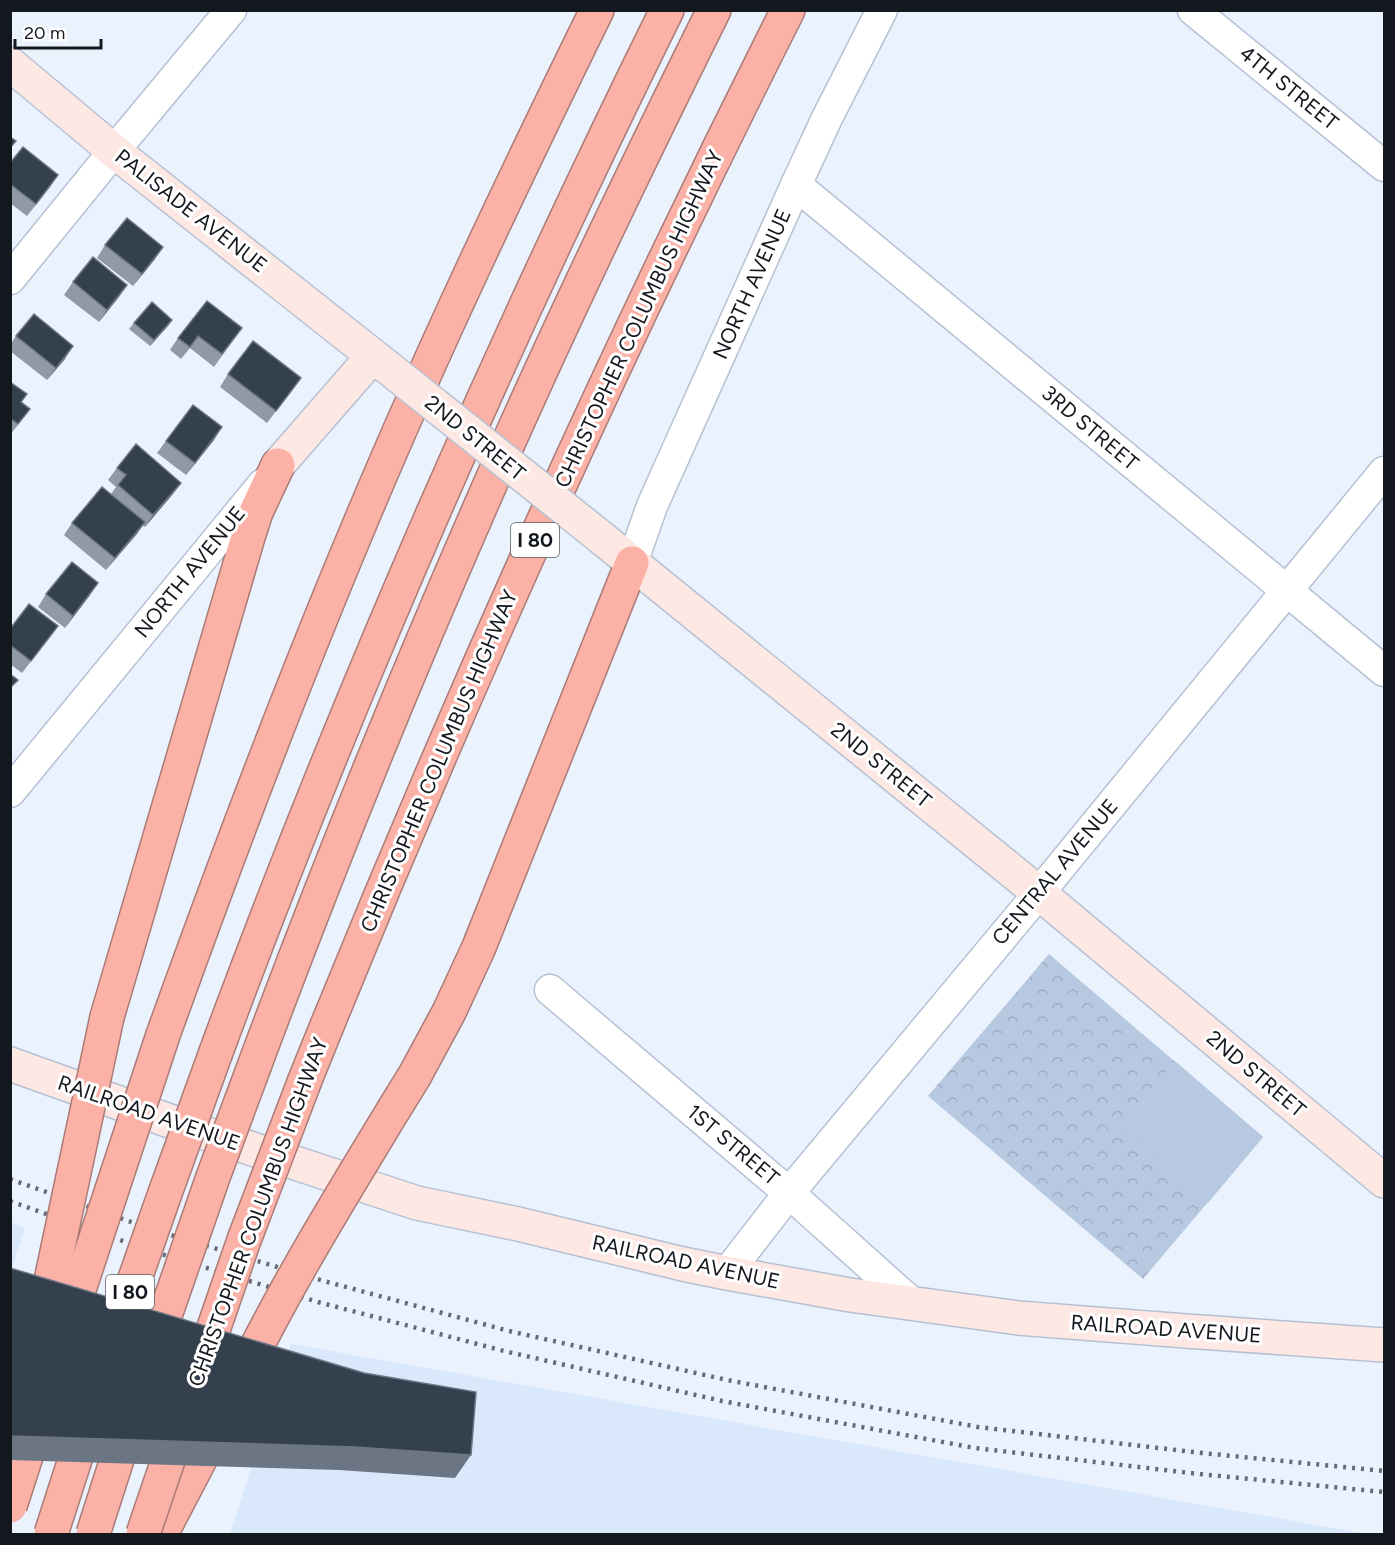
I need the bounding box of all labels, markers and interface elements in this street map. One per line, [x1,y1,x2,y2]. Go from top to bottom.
scale bar [15,12,100,50]
text: 20 m [24,22,65,44]
street label: 4TH STREET [1235,40,1344,135]
street label: PALISADE AVENUE [110,143,272,278]
street label: CHRISTOPHER COLUMBUS HIGHWAY [549,146,728,491]
street label: NORTH AVENUE [707,205,796,363]
street label: 3RD STREET [1037,380,1144,475]
street label: 2ND STREET [420,390,531,486]
street label: NORTH AVENUE [129,501,250,643]
road number: I 80 [511,523,559,557]
street label: CHRISTOPHER COLUMBUS HIGHWAY [355,586,522,936]
street label: 2ND STREET [826,717,937,813]
street label: CENTRAL AVENUE [986,794,1123,950]
street label: 2ND STREET [1202,1025,1311,1123]
street label: CHRISTOPHER COLUMBUS HIGHWAY [183,1034,333,1390]
street label: RAILROAD AVENUE [55,1070,244,1155]
street label: 1ST STREET [682,1099,785,1191]
street label: RAILROAD AVENUE [590,1229,782,1294]
road number: I 80 [106,1275,154,1309]
street label: RAILROAD AVENUE [1070,1309,1262,1348]

